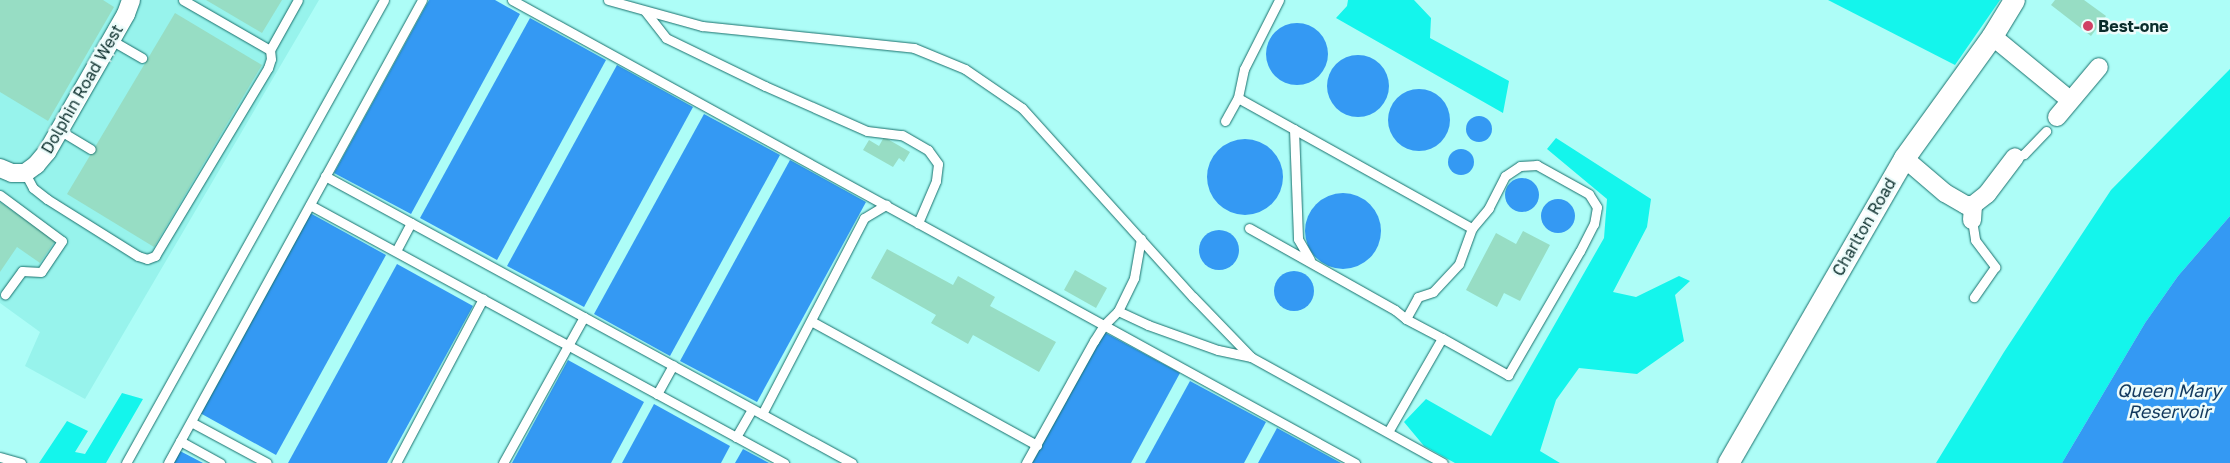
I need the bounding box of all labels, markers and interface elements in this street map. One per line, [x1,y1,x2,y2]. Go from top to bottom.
place label: Best-one [2098,16,2169,36]
marker: Best-one [2082,20,2094,32]
street label: Dolphin Road West [37,21,127,157]
street label: Charlton Road [1828,175,1900,279]
water label: Queen Mary Reservoir [2117,380,2221,422]

